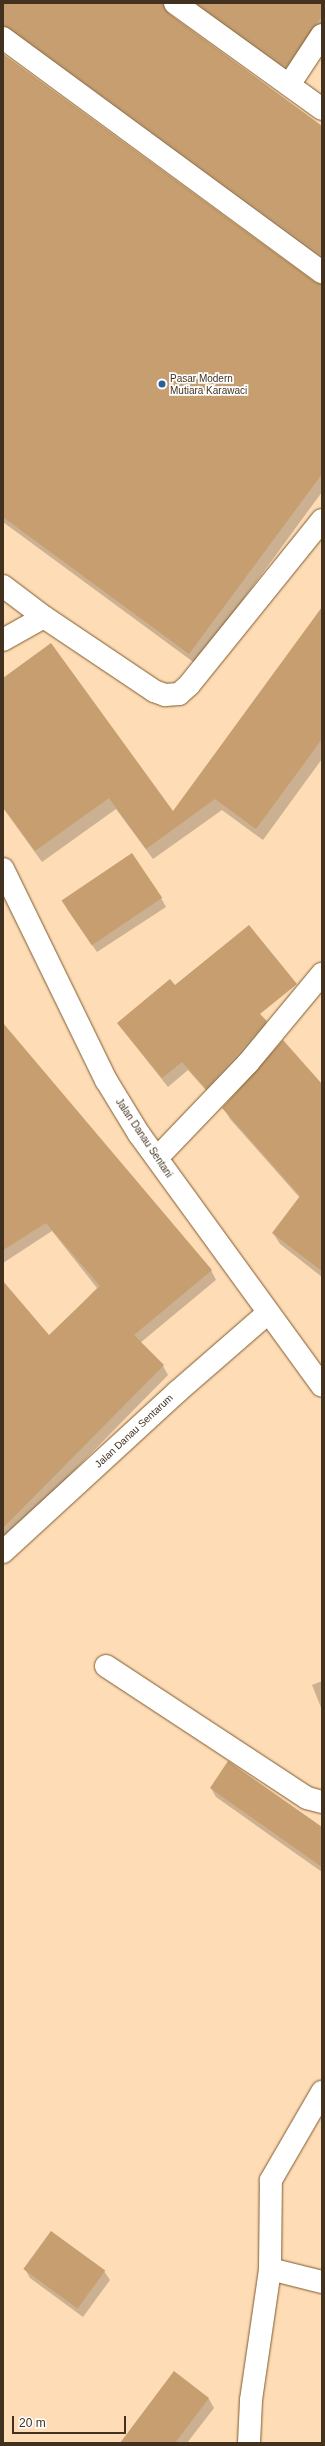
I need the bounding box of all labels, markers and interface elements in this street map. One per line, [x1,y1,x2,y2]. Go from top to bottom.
place label: Pasar Modern Mutiara Karawaci [170,372,247,396]
marker: Pasar Modern Mutiara Karawaci [157,379,167,389]
street label: Jalan Danau Sentani [113,1096,175,1180]
street label: Jalan Danau Sentarum [93,1392,175,1470]
scale bar [14,2408,128,2434]
text: 20 m [19,2416,46,2430]

